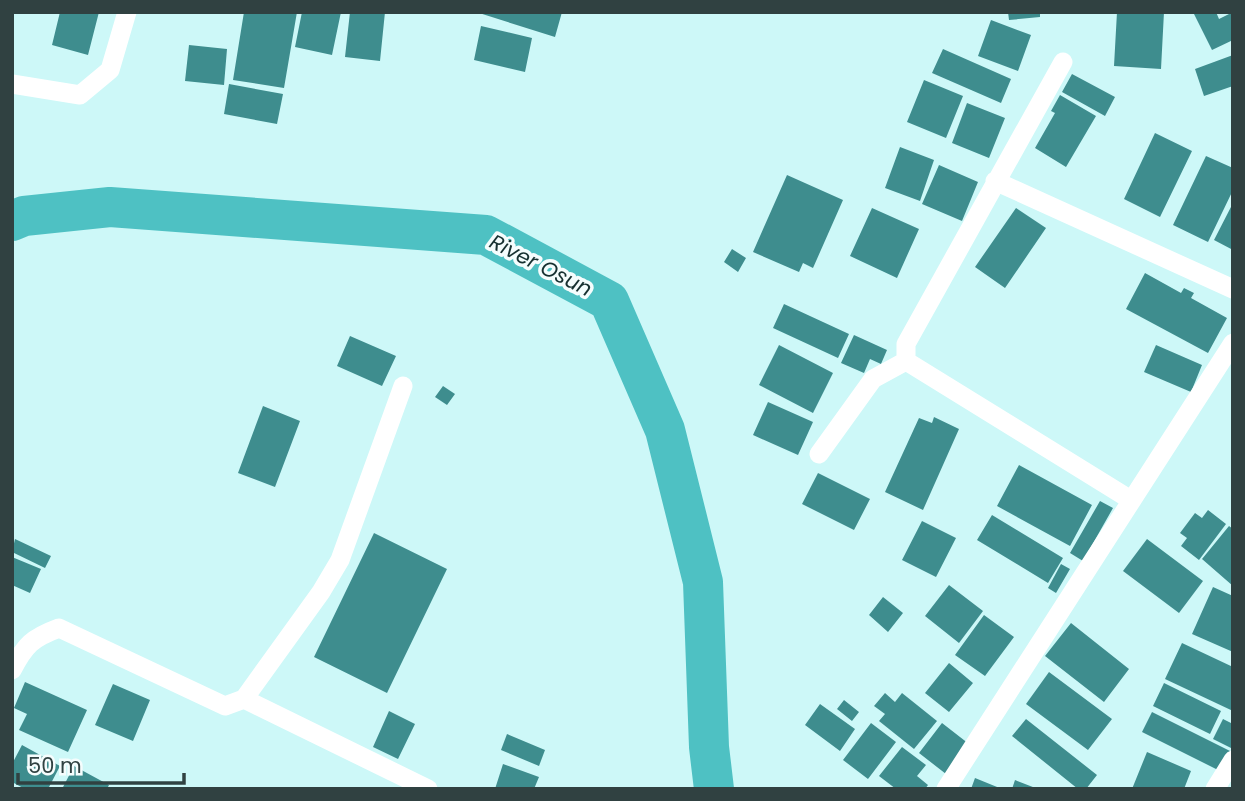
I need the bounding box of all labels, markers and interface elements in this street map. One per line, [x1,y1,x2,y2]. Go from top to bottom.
water label: River Osun [485,227,597,303]
scale bar [18,742,184,786]
text: 50 m [28,751,82,780]

